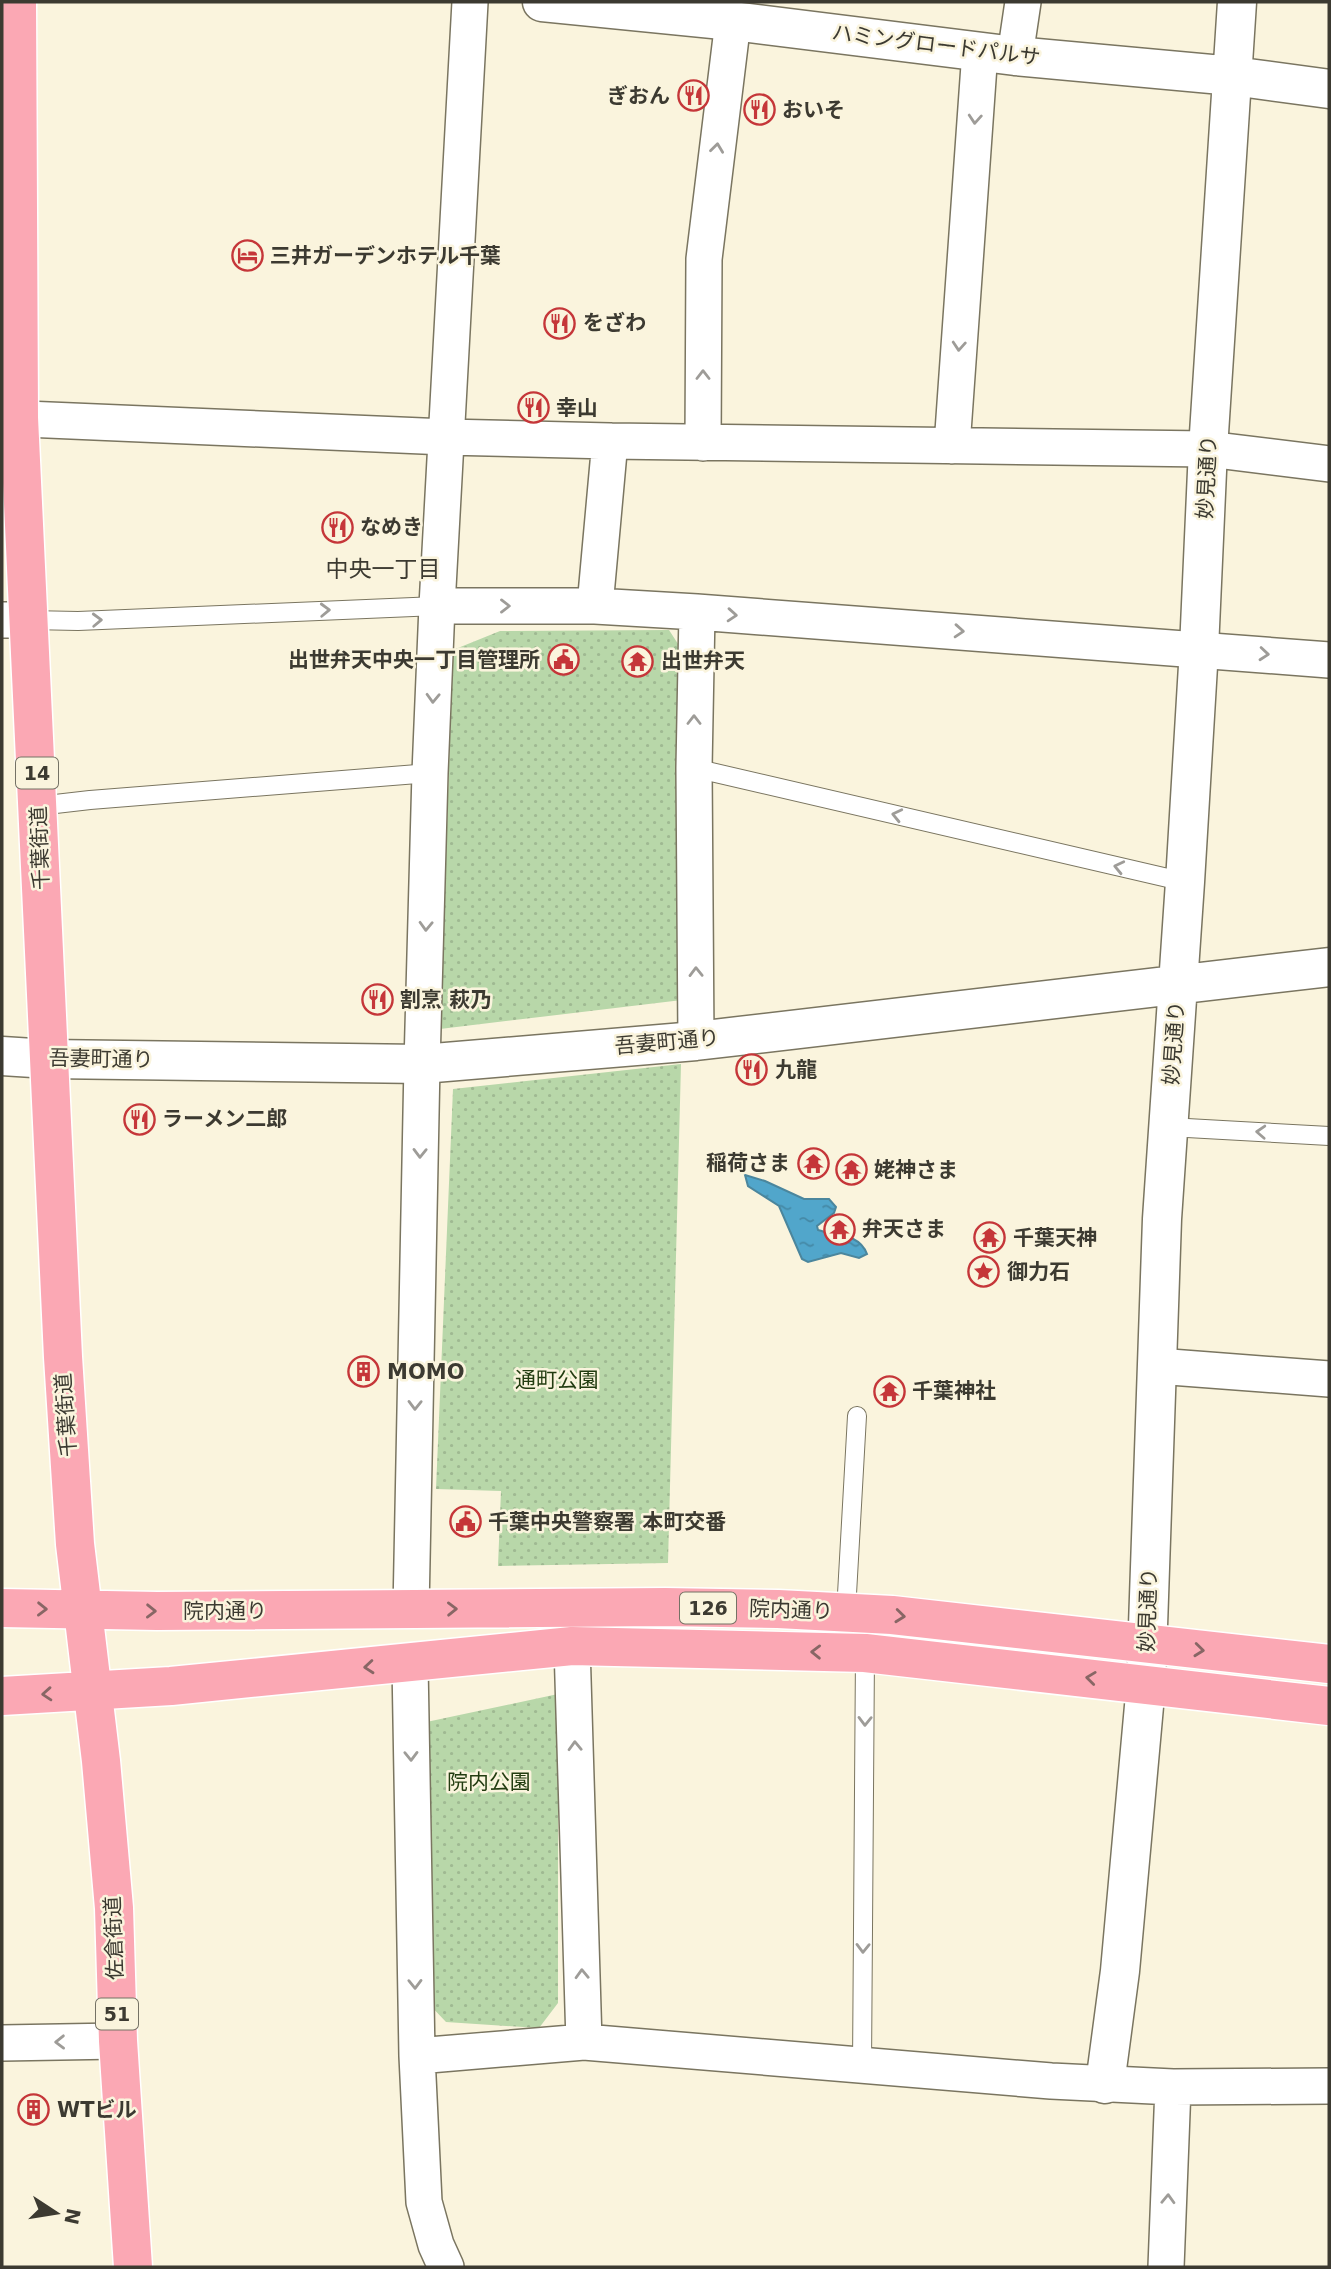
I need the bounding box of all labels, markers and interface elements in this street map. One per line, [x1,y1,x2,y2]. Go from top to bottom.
street label: ハミングロードパルサ [830,20,1042,70]
restaurant icon: ぎおん [676,79,710,113]
place label: ぎおん [607,84,670,108]
restaurant icon: おいそ [742,93,776,127]
place label: おいそ [782,98,845,122]
one-way arrow [968,113,983,124]
one-way arrow [710,142,725,154]
hotel icon: 三井ガーデンホテル千葉 [230,239,264,273]
place label: 三井ガーデンホテル千葉 [270,244,501,268]
restaurant icon: をざわ [543,306,577,340]
place label: をざわ [583,311,646,335]
one-way arrow [952,340,967,351]
one-way arrow [695,369,711,379]
restaurant icon: 幸山 [516,391,550,425]
place label: 幸山 [556,396,598,420]
street label: 妙見通り [1193,434,1221,520]
restaurant icon: なめき [320,510,354,544]
place label: なめき [360,515,423,539]
district label: 中央一丁目 [326,556,441,582]
one-way arrow [500,598,511,614]
one-way arrow [319,603,330,618]
one-way arrow [727,607,738,622]
one-way arrow [92,613,103,628]
one-way arrow [954,624,965,639]
public building icon: 出世弁天中央一丁目管理所 [546,643,580,677]
temple icon: 出世弁天 [621,644,655,678]
one-way arrow [1259,646,1270,661]
place label: 出世弁天中央一丁目管理所 [288,648,540,672]
place label: 出世弁天 [661,649,745,673]
one-way arrow [425,693,440,704]
one-way arrow [686,715,702,725]
road number: 14 [16,758,58,788]
street label: 千葉街道 [27,806,53,890]
one-way arrow [892,809,904,823]
one-way arrow [1113,861,1125,875]
one-way arrow [418,920,433,931]
one-way arrow [688,967,704,977]
restaurant icon: 割烹 萩乃 [360,983,394,1017]
place label: 割烹 萩乃 [400,988,491,1012]
street label: 妙見通り [1159,1000,1189,1086]
street label: 吾妻町通り [614,1025,720,1059]
street label: 吾妻町通り [48,1046,154,1072]
restaurant icon: 九龍 [735,1053,769,1087]
place label: 九龍 [775,1058,817,1082]
restaurant icon: ラーメン二郎 [122,1102,156,1136]
place label: ラーメン二郎 [162,1107,287,1131]
one-way arrow [1255,1124,1266,1139]
temple icon: 稲荷さま [796,1146,830,1180]
one-way arrow [412,1148,428,1159]
place label: 稲荷さま [706,1151,790,1175]
temple icon: 姥神さま [834,1153,868,1187]
place label: 姥神さま [874,1158,958,1182]
temple icon: 弁天さま [822,1212,856,1246]
place label: 弁天さま [862,1217,946,1241]
temple icon: 千葉天神 [973,1221,1007,1255]
place label: 千葉天神 [1013,1226,1097,1250]
place icon: 御力石 [967,1255,1001,1289]
place label: 御力石 [1007,1260,1070,1284]
building icon: MOMO [347,1355,381,1389]
place label: MOMO [387,1360,465,1384]
park label: 通町公園 [515,1368,599,1392]
street label: 千葉街道 [51,1372,81,1458]
temple icon: 千葉神社 [872,1374,906,1408]
place label: 千葉神社 [912,1379,996,1403]
one-way arrow [407,1400,423,1411]
public building icon: 千葉中央警察署 本町交番 [448,1505,482,1539]
place label: 千葉中央警察署 本町交番 [488,1510,726,1534]
street label: 妙見通り [1135,1568,1161,1652]
road number: 126 [680,1592,736,1624]
street label: 院内通り [749,1597,833,1623]
street label: 院内通り [183,1599,267,1623]
one-way arrow [38,1601,48,1617]
one-way arrow [447,1601,458,1617]
one-way arrow [146,1603,157,1619]
one-way arrow [894,1609,906,1624]
one-way arrow [1193,1643,1205,1658]
one-way arrow [810,1644,821,1659]
one-way arrow [363,1660,375,1675]
one-way arrow [1085,1670,1097,1685]
one-way arrow [41,1686,52,1701]
one-way arrow [857,1716,873,1727]
one-way arrow [568,1740,583,1751]
one-way arrow [404,1751,419,1762]
park label: 院内公園 [447,1770,531,1794]
street label: 佐倉街道 [101,1896,127,1980]
one-way arrow [855,1944,871,1954]
one-way arrow [575,1968,590,1979]
one-way arrow [408,1979,423,1990]
road number: 51 [96,1998,138,2030]
one-way arrow [54,2034,65,2050]
building icon: WTビル [17,2093,51,2127]
place label: WTビル [57,2098,137,2122]
north arrow [21,2178,91,2248]
one-way arrow [1161,2193,1176,2204]
text: N [60,2206,85,2227]

